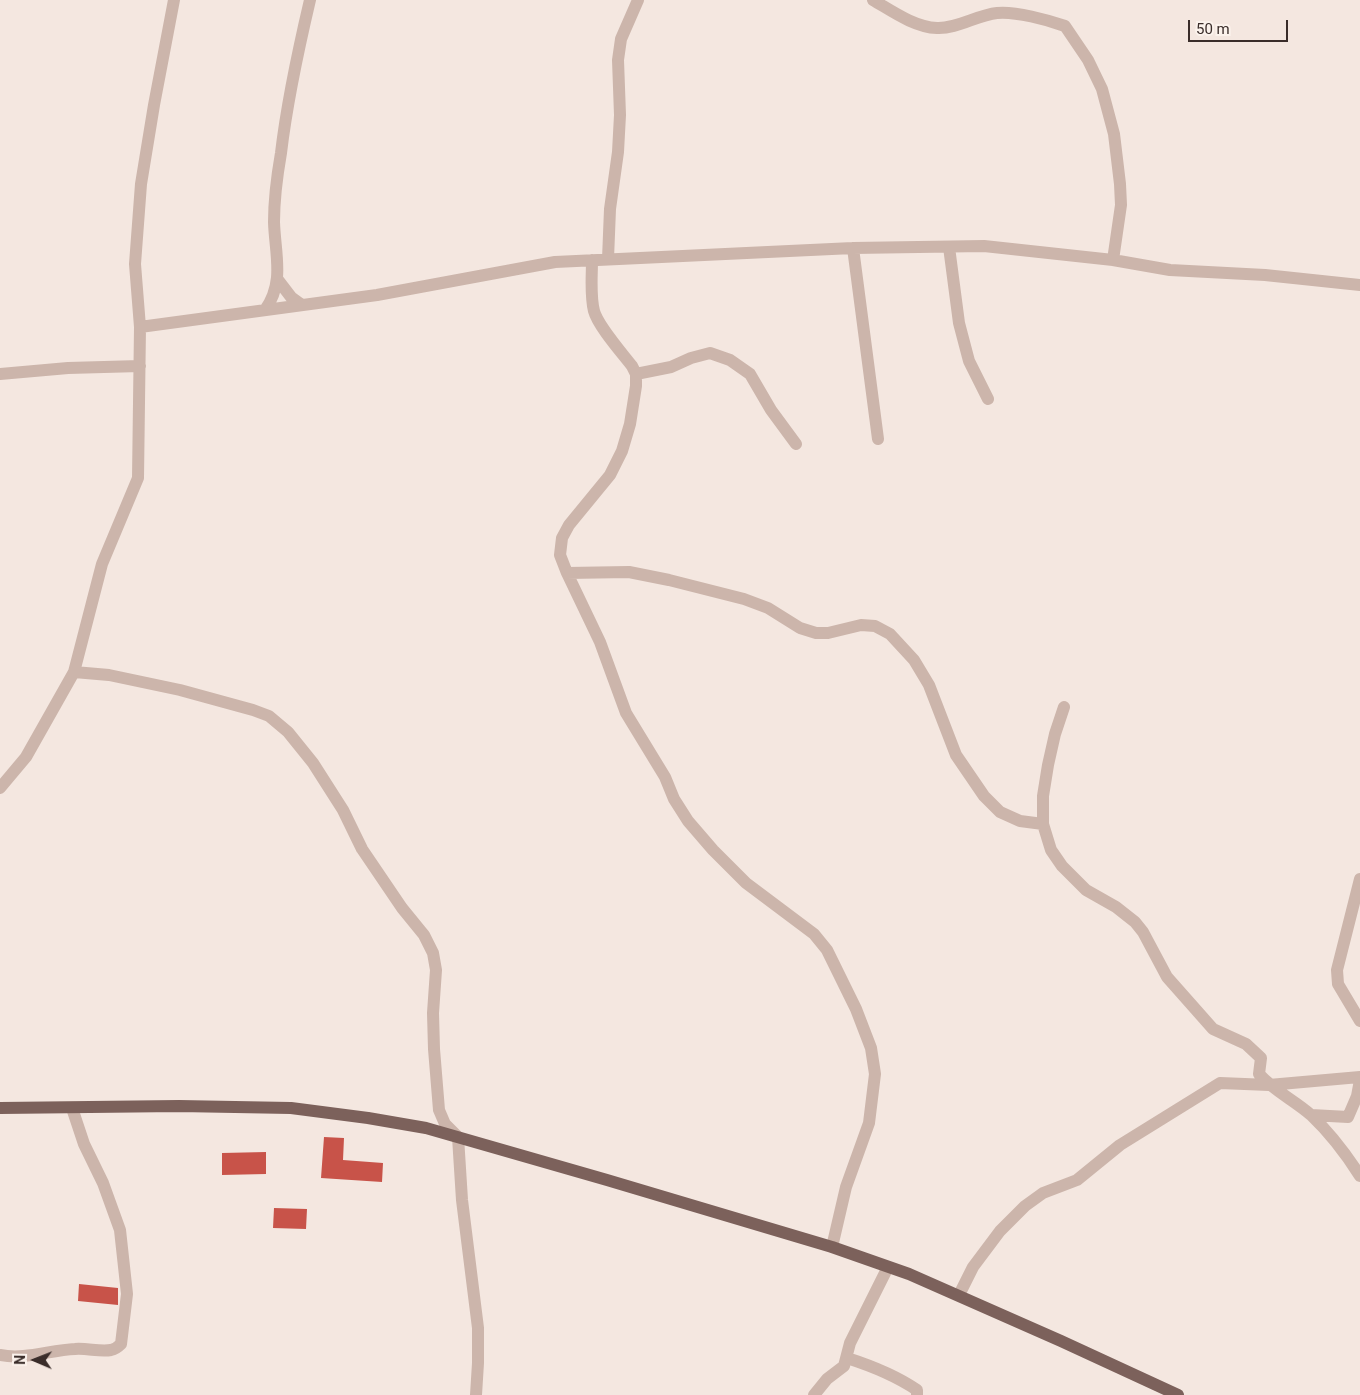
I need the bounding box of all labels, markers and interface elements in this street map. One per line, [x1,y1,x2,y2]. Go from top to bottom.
scale bar [1190,10,1290,42]
text: 50 m [1196,20,1230,38]
north arrow [10,1335,60,1385]
text: N [12,1355,28,1365]

